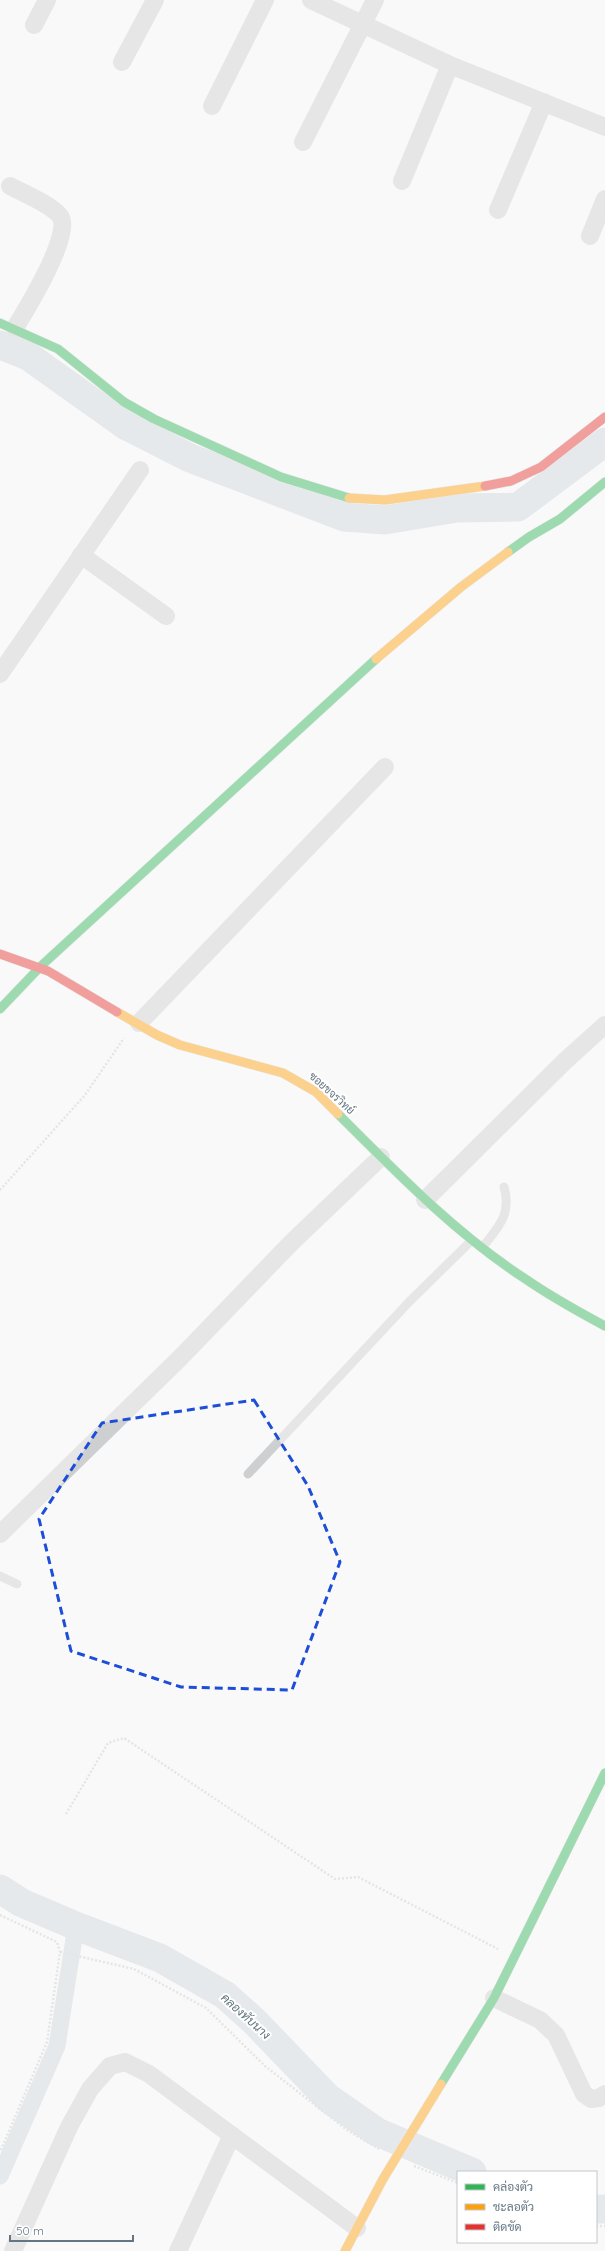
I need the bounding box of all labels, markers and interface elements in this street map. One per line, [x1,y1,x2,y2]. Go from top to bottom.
street label: ซอยขจรวิทย์ [306,1068,358,1117]
water label: คลองทับนาง [218,1990,274,2042]
legend [457,2171,597,2243]
text: คล่องตัว [493,2179,533,2194]
text: ชะลอตัว [493,2199,534,2214]
scale bar [10,2217,133,2243]
text: ติดขัด [493,2219,522,2234]
text: 50 m [16,2223,44,2238]

